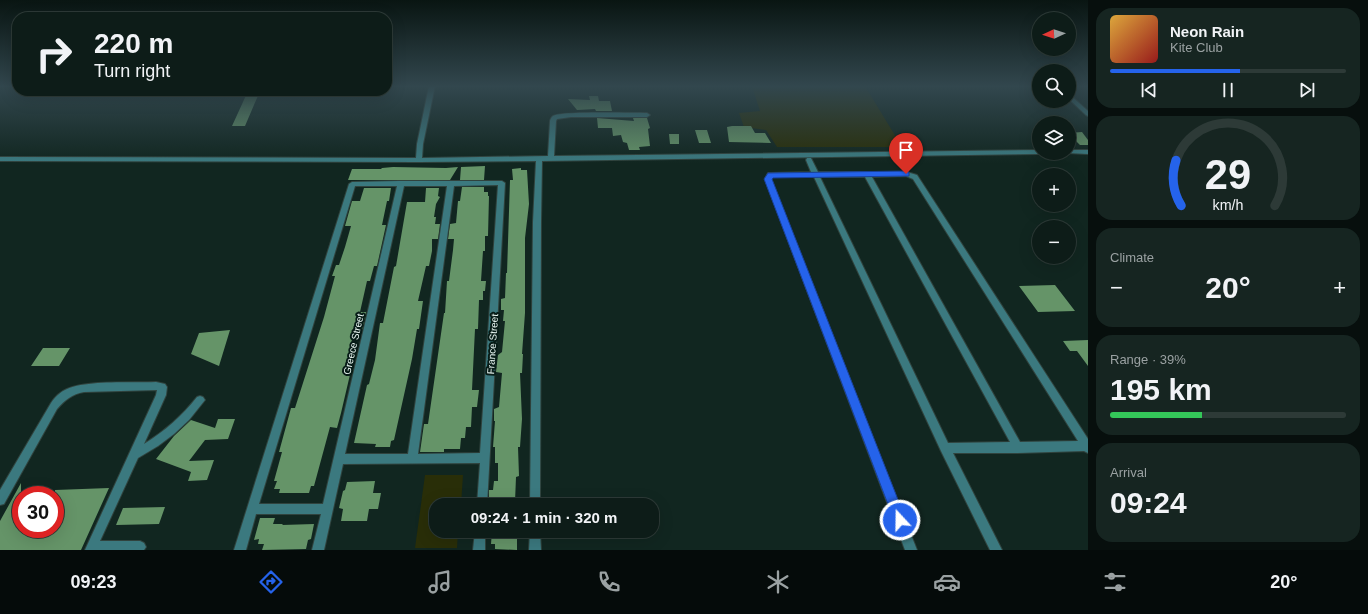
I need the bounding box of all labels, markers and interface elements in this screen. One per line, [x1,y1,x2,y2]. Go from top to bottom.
north arrow [1032,12,1076,56]
map controls [1032,12,1076,264]
text: Neon Rain [1170,23,1244,40]
icon: right [28,28,80,80]
text: 220 m [94,28,173,59]
text: Kite Club [1170,40,1223,55]
text: Turn right [94,61,170,81]
button: search [1032,64,1076,108]
icon: previous [1138,79,1160,101]
icon: pause [1217,79,1239,101]
icon: next [1296,79,1318,101]
button: layers [1032,116,1076,160]
pin [889,133,923,174]
icon: arrive [895,139,917,161]
text: 29 [1205,150,1251,197]
button: + [1032,168,1076,212]
text: km/h [1213,196,1244,212]
button: − [1032,220,1076,264]
text: Climate [1110,250,1154,265]
text: 20° [1205,271,1251,304]
text: − [1110,275,1123,300]
text: + [1333,275,1346,300]
street label: Greece Street [341,312,366,376]
street label: France Street [485,313,500,375]
text: Range · 39% [1110,352,1186,367]
text: 195 km [1110,373,1212,406]
text: Arrival [1110,465,1147,480]
speed limit sign: 30 [12,486,64,538]
text: 09:24 [1110,486,1187,519]
position arrow [879,499,921,541]
text: 09:24 · 1 min · 320 m [471,509,617,526]
icon: directions [257,568,285,596]
icon: music [426,568,454,596]
icon: phone [595,568,623,596]
icon: climate [764,568,792,596]
icon: car [933,568,961,596]
icon: filters [1101,568,1129,596]
text: 09:23 [70,572,116,592]
text: 20° [1270,572,1297,592]

